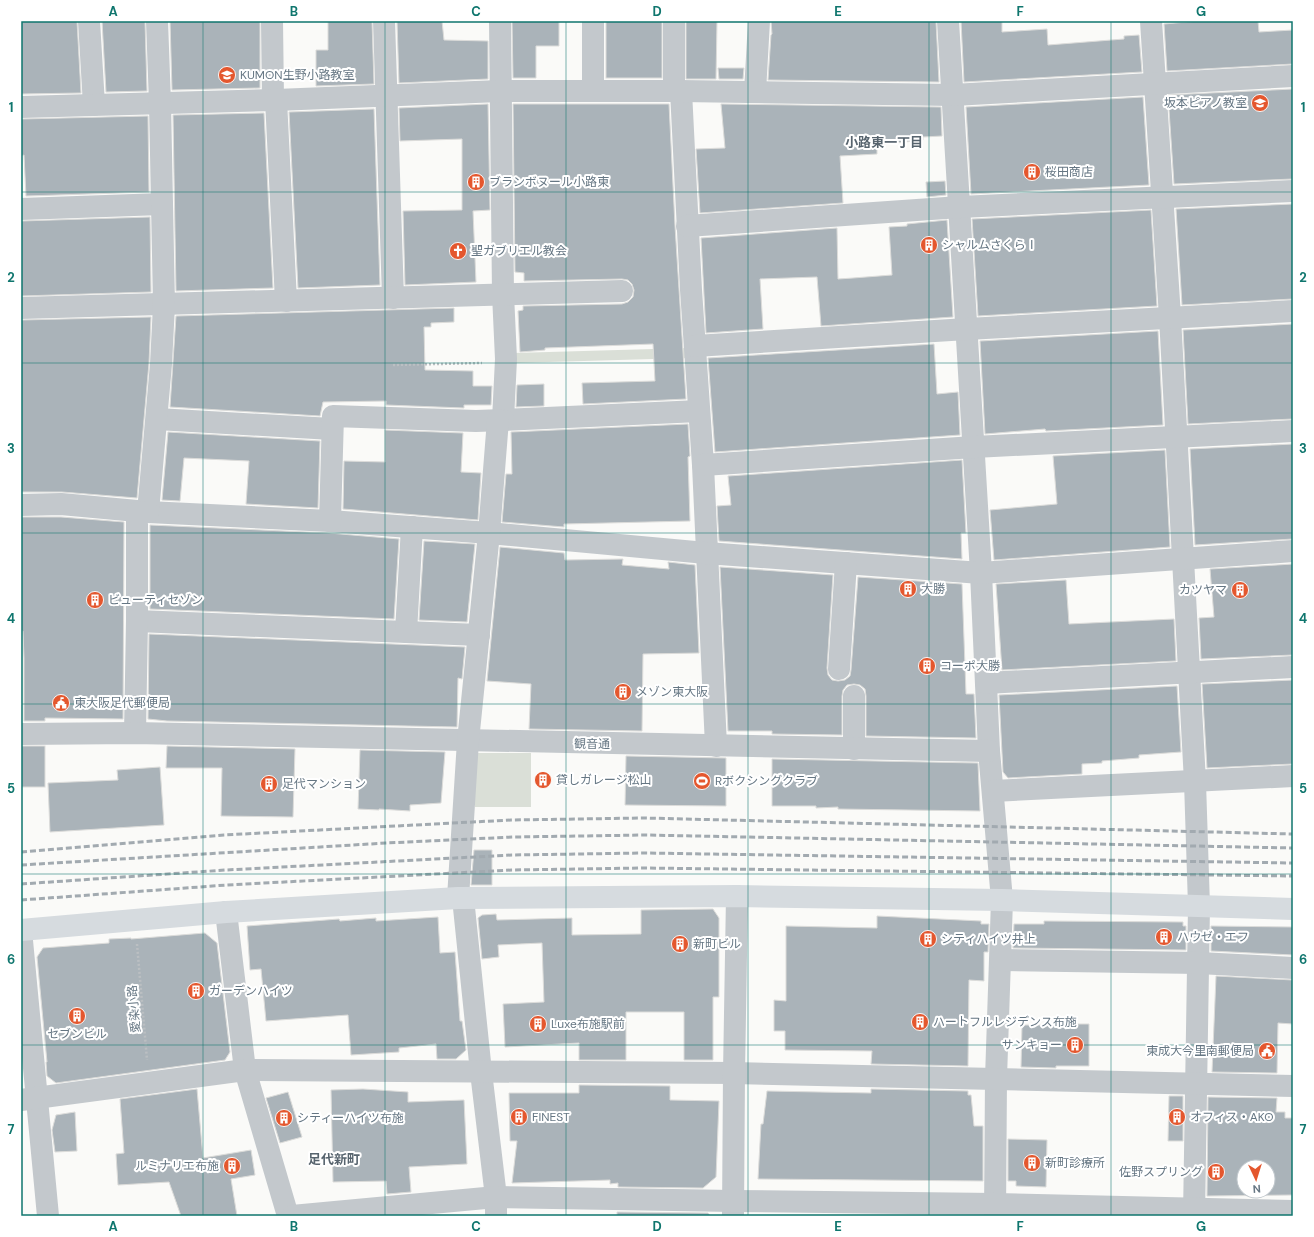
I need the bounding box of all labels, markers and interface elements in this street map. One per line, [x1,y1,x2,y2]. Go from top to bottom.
text: A [108,3,118,20]
text: B [290,3,298,20]
text: C [471,3,481,20]
text: D [652,3,662,20]
text: E [834,3,842,20]
text: F [1016,3,1024,20]
text: G [1196,3,1206,20]
school or university icon: KUMON生野小路教室 [217,65,237,85]
place label: KUMON生野小路教室 [240,67,355,83]
school or university icon: 坂本ピアノ教室 [1250,93,1270,113]
place label: 坂本ピアノ教室 [1164,95,1247,111]
text: 1 [9,99,13,116]
text: 1 [1301,99,1305,116]
district label: 小路東一丁目 [845,134,923,151]
building icon: 桜田商店 [1022,162,1042,182]
place label: 桜田商店 [1045,164,1093,180]
building icon: ブランボヌール小路東 [466,172,486,192]
place label: ブランボヌール小路東 [489,174,609,190]
building icon: シャルムさくらⅠ [919,235,939,255]
place label: シャルムさくらⅠ [942,237,1038,253]
church icon: 聖ガブリエル教会 [448,241,468,261]
place label: 聖ガブリエル教会 [471,243,567,259]
text: 2 [7,269,15,286]
text: 2 [1299,269,1307,286]
text: 3 [7,440,15,457]
text: 3 [1299,440,1307,457]
building icon: 大勝 [898,579,918,599]
building icon: カツヤマ [1230,580,1250,600]
place label: 大勝 [921,581,945,597]
place label: カツヤマ [1179,582,1227,598]
building icon: ビューティセゾン [85,590,105,610]
place label: ビューティセゾン [108,592,203,608]
text: 4 [7,610,15,627]
text: 4 [1299,610,1307,627]
building icon: コーポ大勝 [917,656,937,676]
place label: コーポ大勝 [940,658,1000,674]
building icon: メゾン東大阪 [613,682,633,702]
place label: メゾン東大阪 [636,684,708,700]
public building icon: 東大阪足代郵便局 [51,693,71,713]
place label: 東大阪足代郵便局 [74,695,170,711]
street label: 観音通 [574,736,610,752]
building icon: 貸しガレージ松山 [533,770,553,790]
sports icon: Rボクシングクラブ [692,771,712,791]
place label: 貸しガレージ松山 [556,772,652,788]
place label: Rボクシングクラブ [715,773,818,789]
building icon: 足代マンション [259,774,279,794]
place label: 足代マンション [282,776,366,792]
text: 5 [7,780,15,797]
text: 5 [1299,780,1307,797]
building icon: ハウゼ・エフ [1154,927,1174,947]
building icon: シティハイツ井上 [918,929,938,949]
place label: ハウゼ・エフ [1177,929,1249,945]
place label: シティハイツ井上 [941,931,1036,947]
building icon: 新町ビル [670,934,690,954]
place label: 新町ビル [693,936,741,952]
text: 6 [7,951,15,968]
text: 6 [1299,951,1307,968]
building icon: ガーデンハイツ [186,981,206,1001]
place label: ガーデンハイツ [209,983,293,999]
street label: 愛染小路 [124,984,144,1034]
building icon: セブンビル [67,1006,87,1026]
building icon: ハートフルレジデンス布施 [910,1012,930,1032]
building icon: Luxe布施駅前 [528,1014,548,1034]
place label: ハートフルレジデンス布施 [933,1014,1077,1030]
place label: Luxe布施駅前 [551,1016,625,1032]
place label: セブンビル [47,1026,107,1042]
building icon: サンキョー [1065,1035,1085,1055]
place label: サンキョー [1002,1037,1062,1053]
public building icon: 東成大今里南郵便局 [1257,1041,1277,1061]
place label: 東成大今里南郵便局 [1146,1043,1254,1059]
building icon: FINEST [509,1107,529,1127]
building icon: オフィス・AKO [1167,1107,1187,1127]
building icon: シティーハイツ布施 [274,1108,294,1128]
place label: FINEST [532,1109,570,1125]
place label: オフィス・AKO [1190,1109,1274,1125]
place label: シティーハイツ布施 [297,1110,404,1126]
text: 7 [8,1121,15,1138]
text: 7 [1300,1121,1307,1138]
district label: 足代新町 [308,1151,360,1168]
building icon: 新町診療所 [1022,1153,1042,1173]
place label: 新町診療所 [1045,1155,1105,1171]
building icon: ルミナリエ布施 [222,1156,242,1176]
place label: ルミナリエ布施 [135,1158,219,1174]
north arrow [1236,1159,1276,1199]
building icon: 佐野スプリング [1206,1162,1226,1182]
place label: 佐野スプリング [1119,1164,1203,1180]
text: N [1252,1182,1261,1196]
text: A [108,1218,118,1235]
text: B [290,1218,298,1235]
text: C [471,1218,481,1235]
text: D [652,1218,662,1235]
text: E [834,1218,842,1235]
text: F [1016,1218,1024,1235]
text: G [1196,1218,1206,1235]

